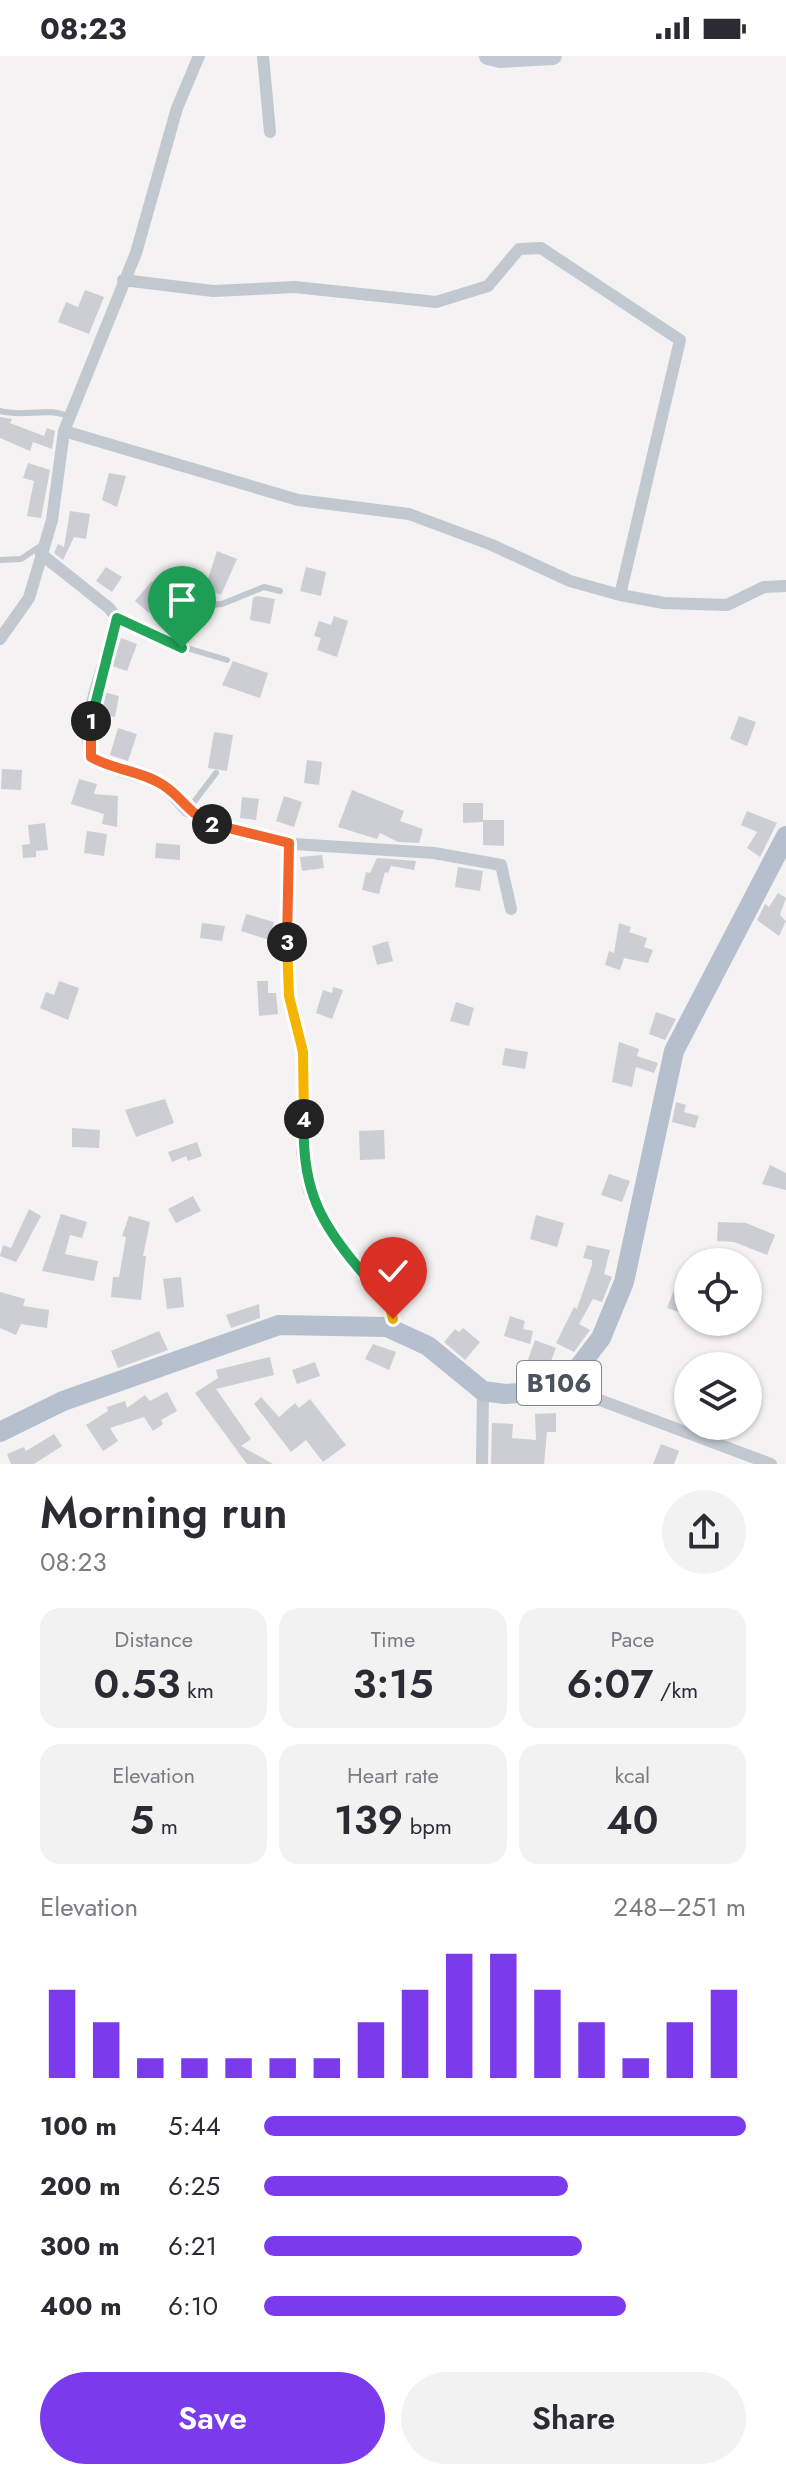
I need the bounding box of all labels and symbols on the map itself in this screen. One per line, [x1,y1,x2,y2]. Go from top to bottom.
pin [148,566,216,648]
pin: 1 [71,701,111,741]
pin: 2 [192,804,232,844]
pin: 3 [267,922,307,962]
pin: 4 [284,1099,324,1139]
pin [359,1237,427,1319]
road number: B106 [517,1361,601,1405]

